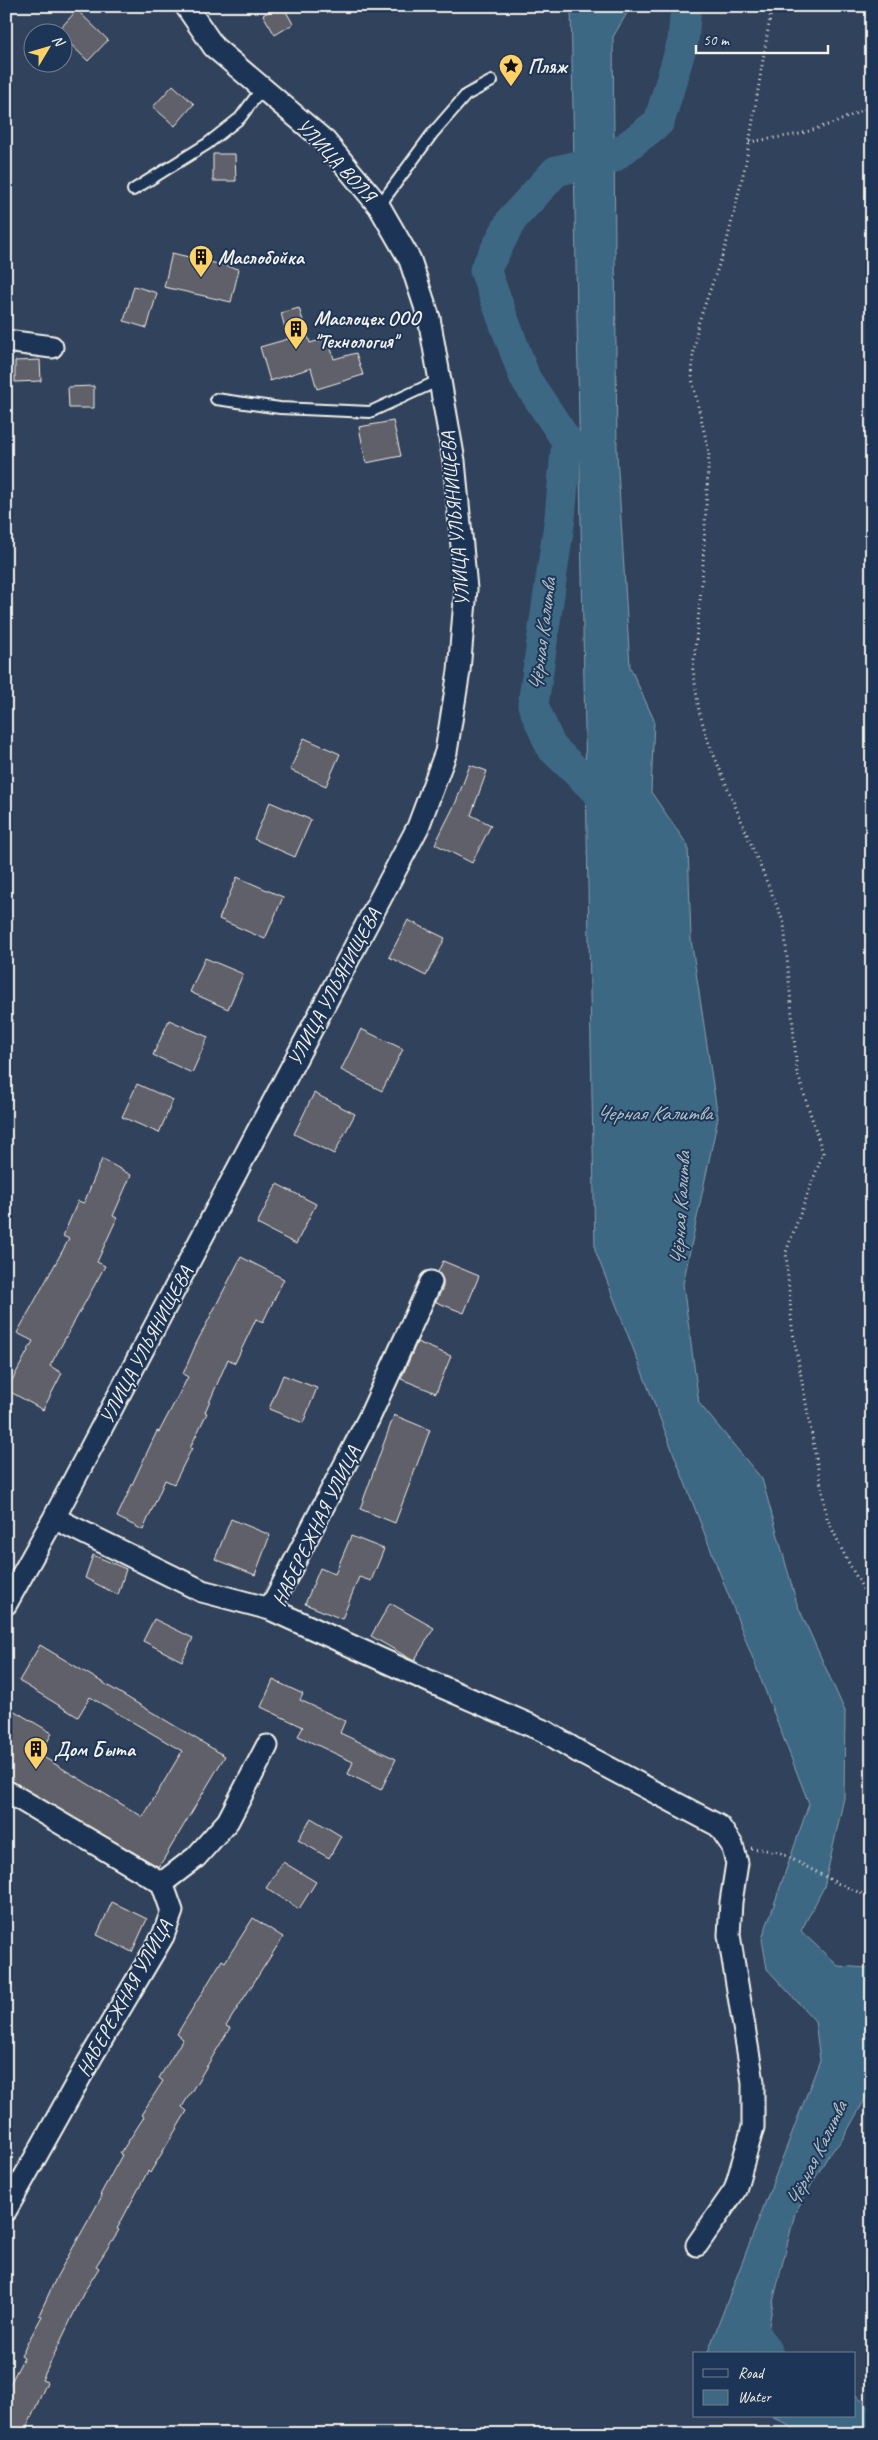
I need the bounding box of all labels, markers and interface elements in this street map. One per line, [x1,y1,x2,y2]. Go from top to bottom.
north arrow [22,22,72,72]
scale bar [696,22,828,54]
text: 50 m [703,31,730,50]
text: N [48,32,69,51]
place icon: Пляж [498,53,524,87]
place label: Пляж [528,54,569,79]
street label: УЛИЦА ВОЛЯ [291,113,383,209]
building icon: Маслобойка [188,244,214,278]
place label: Маслобойка [218,245,306,270]
place label: Маслоцех ООО "Технология" [314,306,422,354]
building icon: Маслоцех ООО "Технология" [283,316,309,350]
street label: УЛИЦА УЛЬЯНИЩЕВА [435,430,475,607]
water label: Чёрная Калитва [522,574,562,693]
street label: УЛИЦА УЛЬЯНИЩЕВА [282,903,387,1070]
water label: Черная Калитва [596,1100,714,1126]
water label: Чёрная Калитва [664,1149,696,1266]
street label: УЛИЦА УЛЬЯНИЩЕВА [94,1261,199,1428]
street label: НАБЕРЕЖНАЯ УЛИЦА [266,1441,366,1610]
building icon: Дом Быта [23,1736,49,1770]
place label: Дом Быта [54,1737,137,1762]
street label: НАБЕРЕЖНАЯ УЛИЦА [71,1915,178,2081]
water label: Чёрная Калитва [779,2095,854,2211]
legend [693,2352,856,2418]
text: Road [738,2364,765,2383]
text: Water [738,2388,772,2407]

